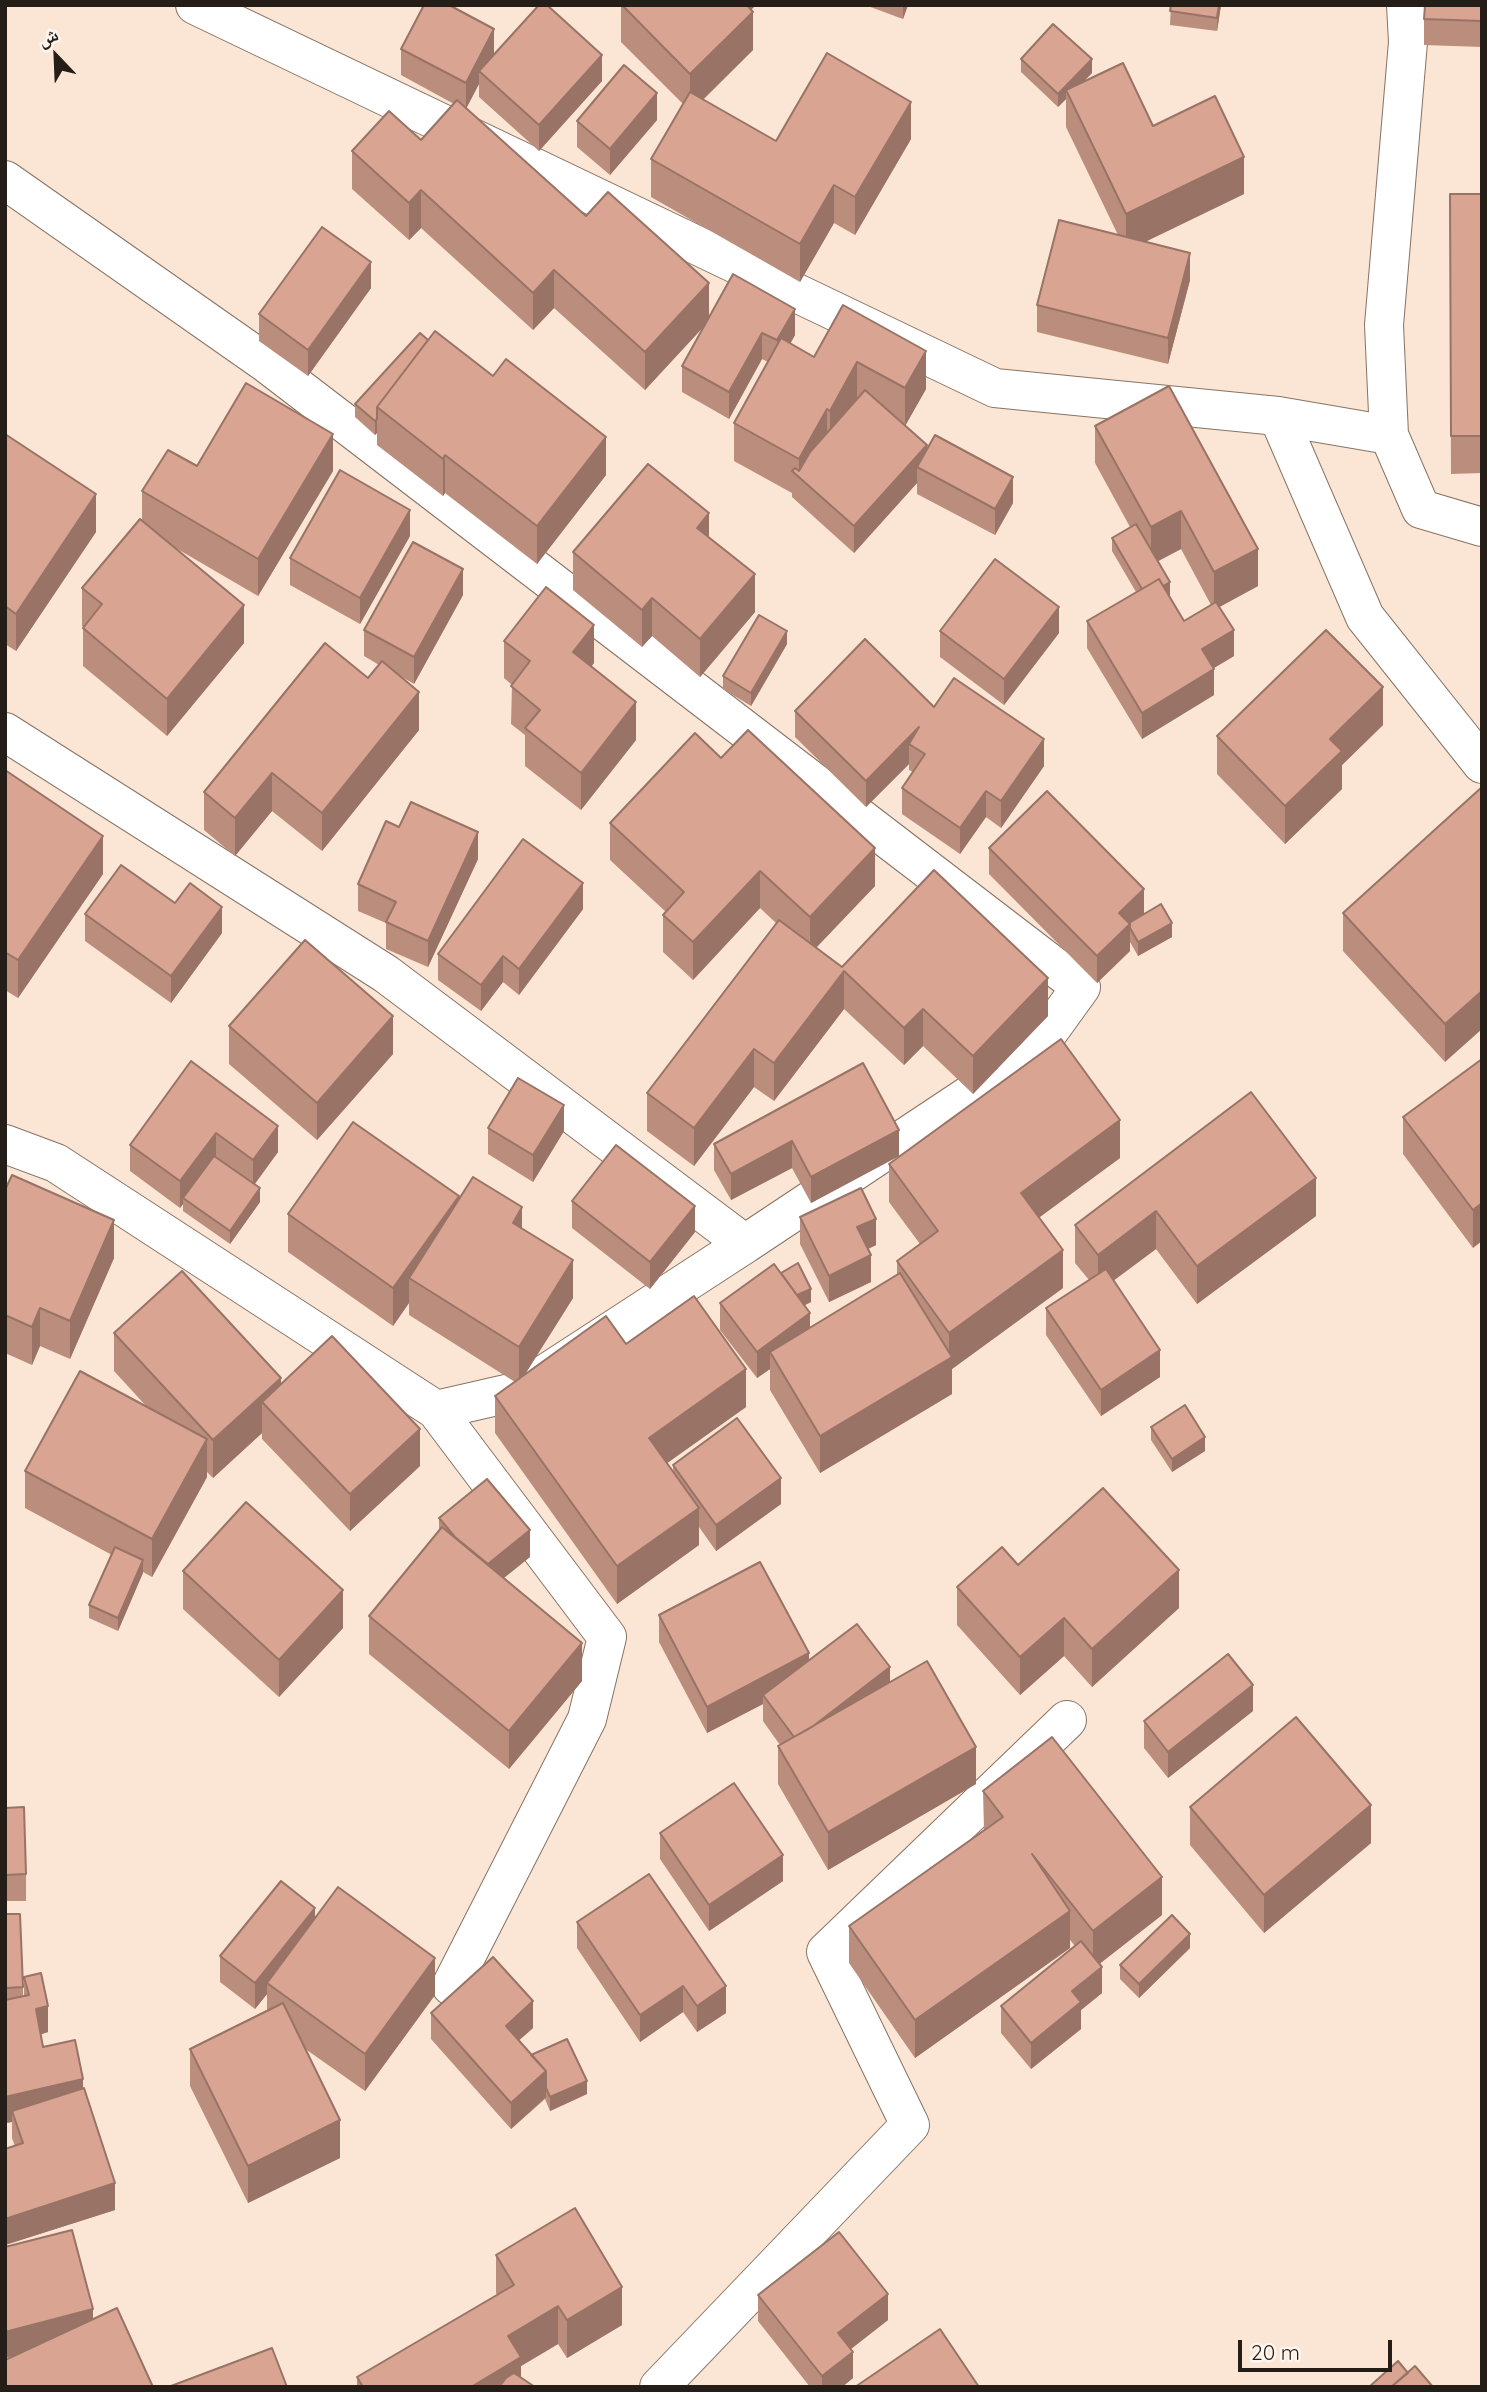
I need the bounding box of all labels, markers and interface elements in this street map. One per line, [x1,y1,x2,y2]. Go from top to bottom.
north arrow [21,21,91,91]
text: ش [34,22,62,52]
scale bar [1242,2326,1396,2370]
text: 20 m [1251,2339,1300,2365]

